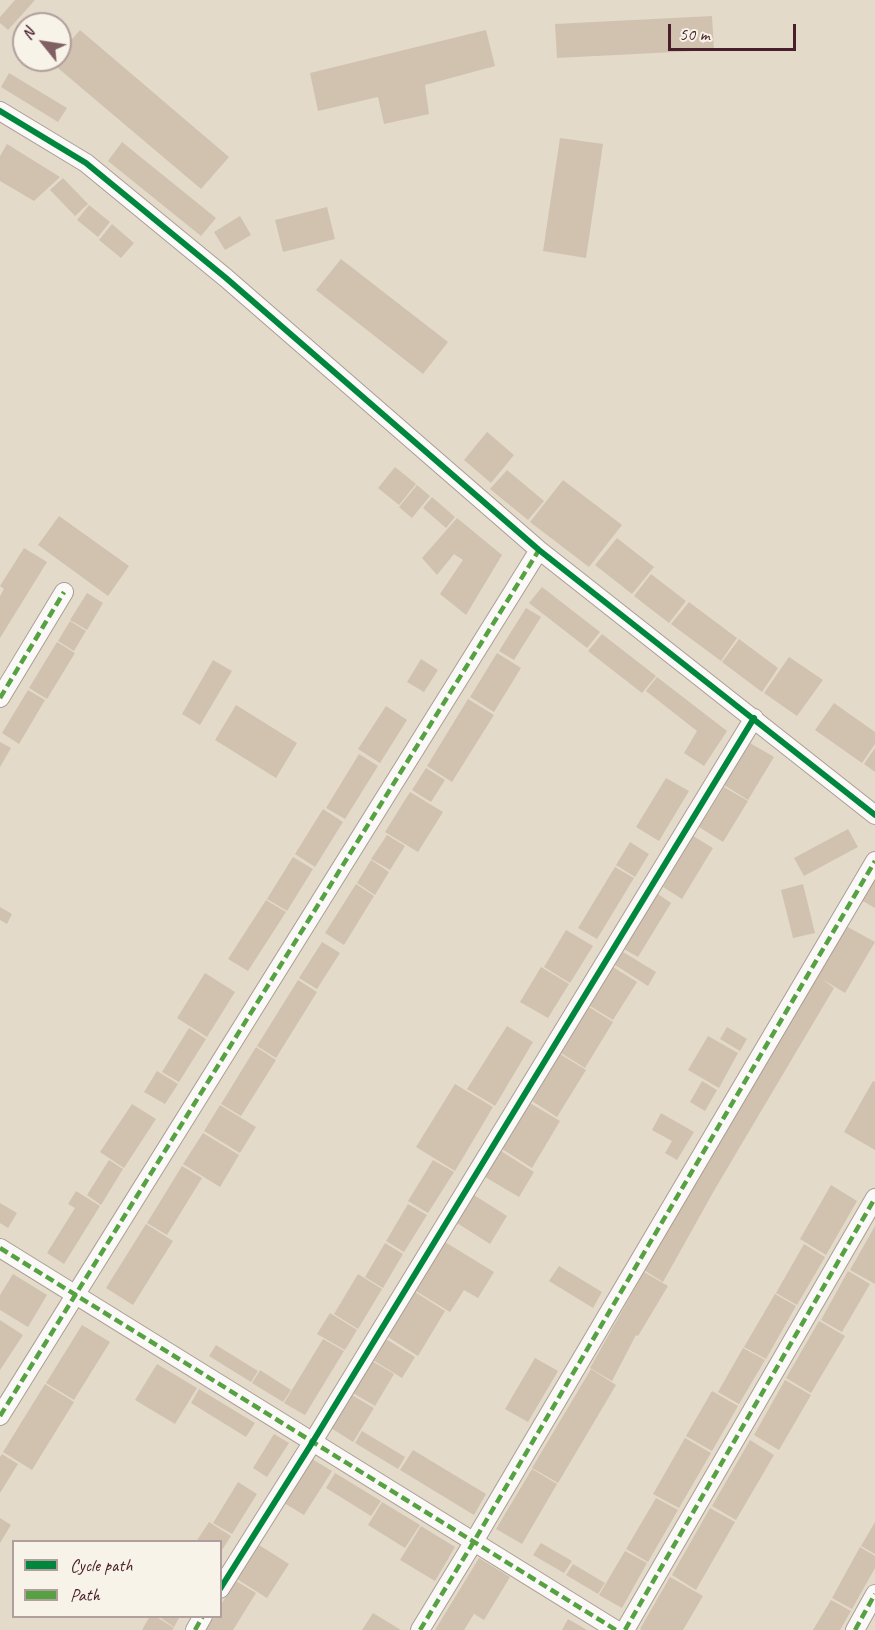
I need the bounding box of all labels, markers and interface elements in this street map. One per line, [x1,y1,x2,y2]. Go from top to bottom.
north arrow [12,12,72,72]
scale bar [671,12,798,50]
text: 50 m [679,23,710,45]
text: N [17,25,39,43]
legend [12,1540,222,1618]
text: Cycle path [70,1554,132,1576]
text: Path [70,1584,100,1606]

